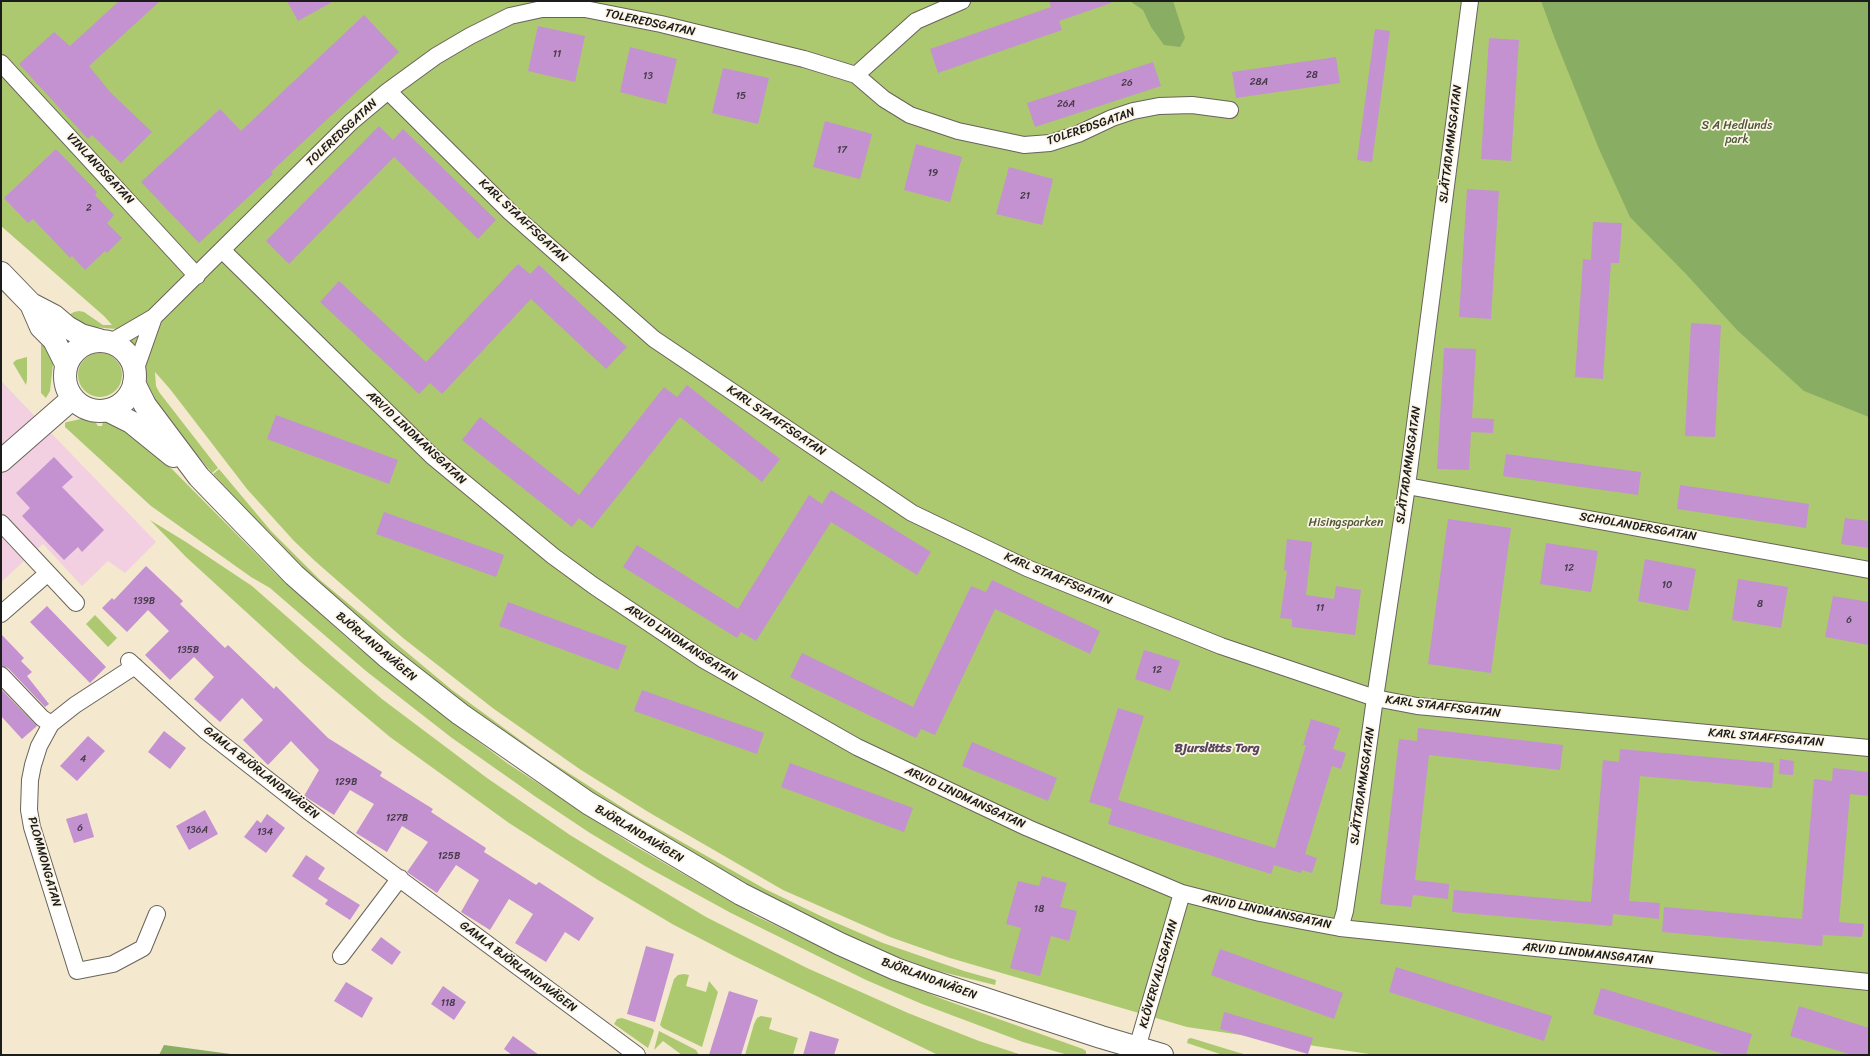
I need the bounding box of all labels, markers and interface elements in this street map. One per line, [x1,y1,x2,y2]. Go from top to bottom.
street label: TOLEREDSGATAN [604,6,696,40]
house number: 11 [553,48,561,60]
house number: 28 [1306,69,1318,81]
house number: 13 [643,70,653,82]
house number: 28A [1250,76,1268,88]
house number: 26 [1121,77,1133,89]
street label: SLÄTTADAMMSGATAN [1437,84,1465,204]
house number: 15 [736,90,746,102]
street label: TOLEREDSGATAN [303,96,381,170]
house number: 26A [1057,98,1075,110]
street label: TOLEREDSGATAN [1045,105,1137,149]
park label: S A Hedlunds park [1702,119,1772,147]
street label: VINLANDSGATAN [63,130,137,208]
house number: 17 [837,144,847,156]
house number: 19 [928,167,938,179]
street label: KARL STAAFFSGATAN [476,176,570,266]
house number: 21 [1020,190,1030,202]
house number: 2 [86,202,92,214]
street label: KARL STAAFFSGATAN [724,383,828,459]
street label: ARVID LINDMANSGATAN [363,388,469,488]
street label: SLÄTTADAMMSGATAN [1394,405,1424,525]
street label: SCHOLANDERSGATAN [1578,510,1698,544]
park label: Hisingsparken [1309,516,1383,530]
street label: KARL STAAFFSGATAN [1002,550,1114,608]
house number: 12 [1564,562,1574,574]
house number: 10 [1662,579,1672,591]
house number: 139B [133,595,155,607]
house number: 8 [1757,598,1763,610]
street label: ARVID LINDMANSGATAN [622,601,740,685]
house number: 11 [1316,602,1324,614]
street label: BJÖRLANDAVÄGEN [333,609,419,685]
house number: 6 [1846,614,1852,626]
house number: 135B [177,644,199,656]
house number: 12 [1152,664,1162,676]
street label: KARL STAAFFSGATAN [1385,693,1501,721]
street label: GAMLA BJÖRLANDAVÄGEN [200,723,322,823]
street label: SLÄTTADAMMSGATAN [1348,726,1378,846]
street label: KARL STAAFFSGATAN [1708,726,1824,750]
district label: Bjurslätts Torg [1175,741,1259,757]
house number: 4 [80,753,86,765]
street label: ARVID LINDMANSGATAN [903,764,1027,832]
house number: 129B [335,776,357,788]
street label: BJÖRLANDAVÄGEN [592,802,686,866]
house number: 127B [386,812,408,824]
street label: PLOMMONGATAN [24,815,64,909]
house number: 6 [77,822,83,834]
house number: 136A [186,824,208,836]
house number: 134 [257,826,273,838]
house number: 125B [438,850,460,862]
street label: ARVID LINDMANSGATAN [1201,891,1333,933]
house number: 18 [1034,903,1044,915]
street label: GAMLA BJÖRLANDAVÄGEN [457,918,579,1016]
street label: KLÖVERVALLSGATAN [1137,918,1181,1030]
street label: ARVID LINDMANSGATAN [1522,940,1654,968]
street label: BJÖRLANDAVÄGEN [879,955,979,1003]
house number: 118 [441,997,455,1009]

